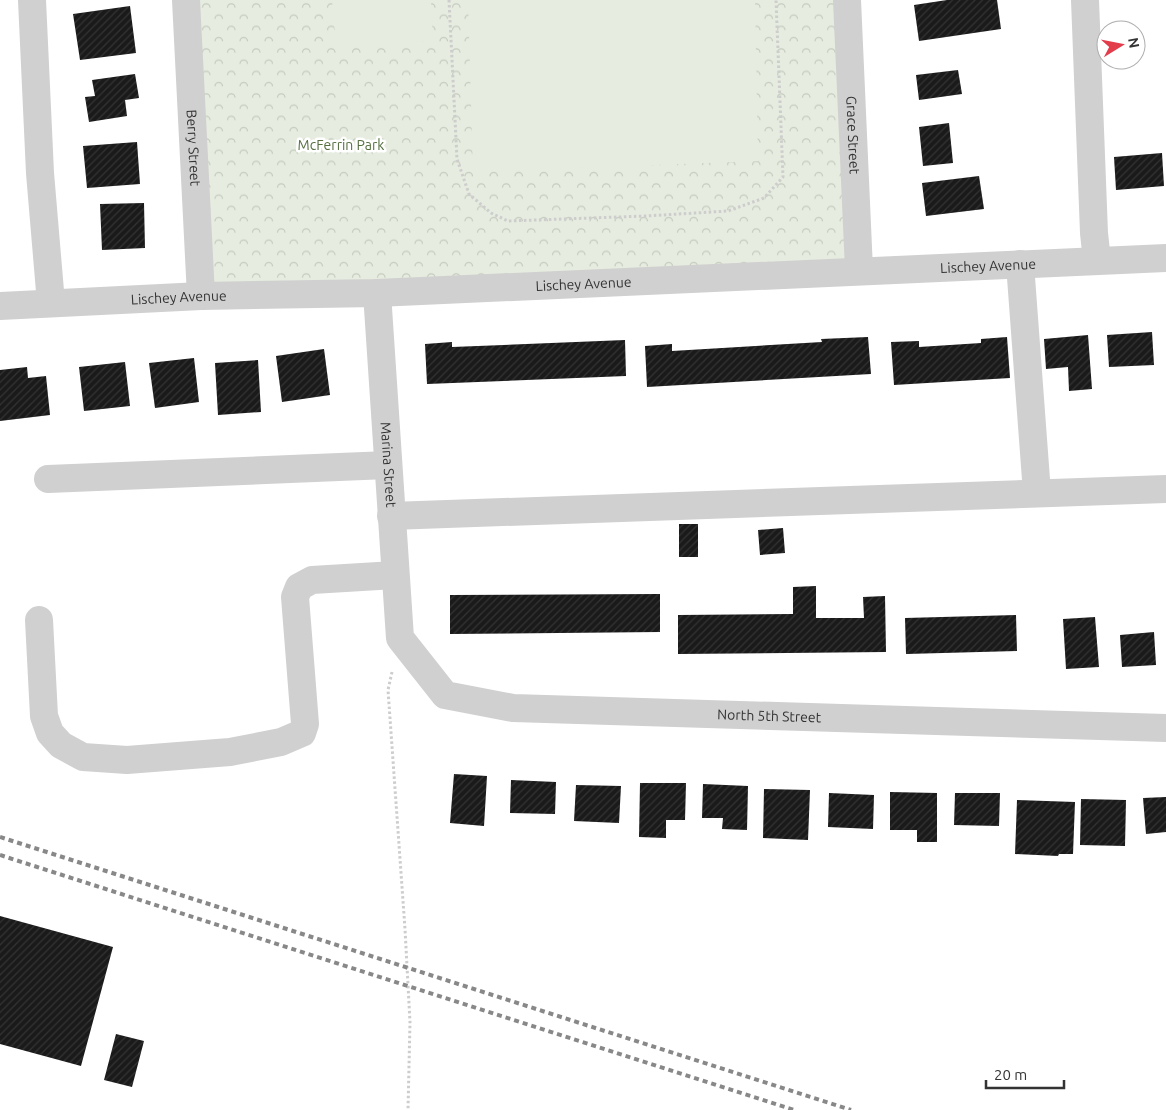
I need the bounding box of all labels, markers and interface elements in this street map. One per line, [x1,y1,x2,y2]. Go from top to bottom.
north arrow [1096,20,1146,70]
text: N [1125,36,1143,49]
street label: Grace Street [843,95,863,175]
street label: Berry Street [184,109,203,187]
park label: McFerrin Park [298,137,384,153]
street label: Lischey Avenue [940,256,1036,276]
street label: Lischey Avenue [535,274,632,294]
street label: Lischey Avenue [130,288,227,307]
street label: Marina Street [378,421,399,508]
street label: North 5th Street [717,706,822,725]
scale bar [986,1058,1064,1090]
text: 20 m [994,1066,1027,1083]

